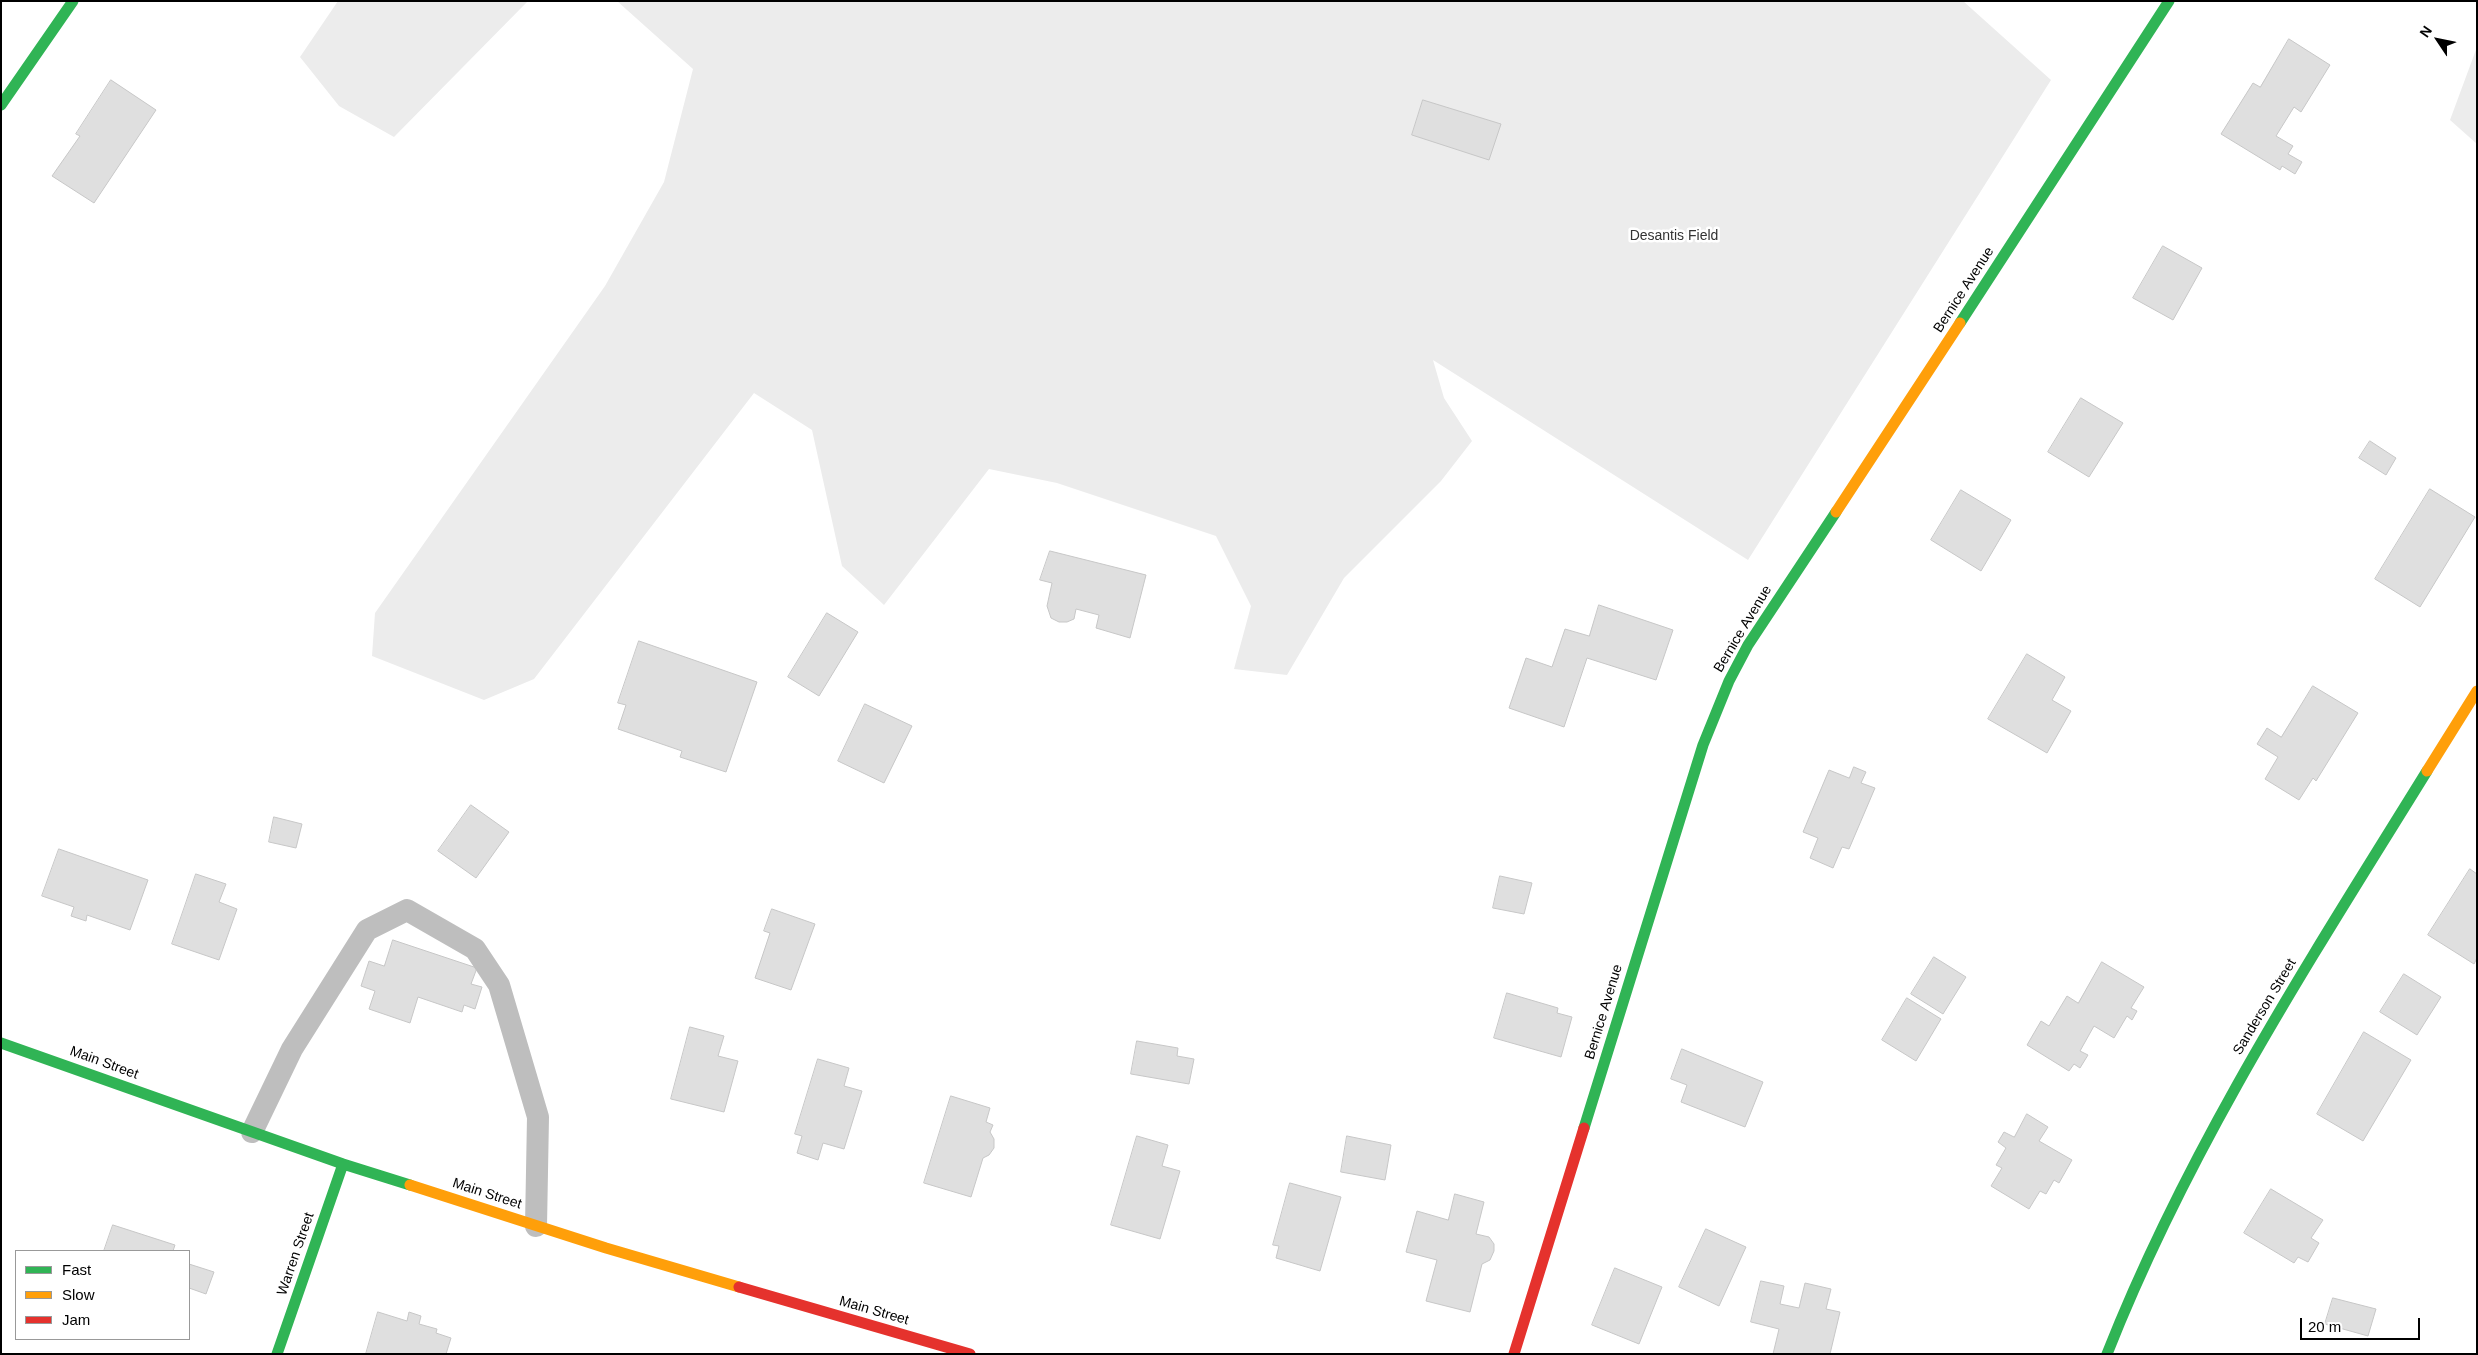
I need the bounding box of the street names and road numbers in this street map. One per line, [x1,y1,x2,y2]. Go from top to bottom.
street label: Bernice Avenue [1930,244,1998,336]
street label: Bernice Avenue [1710,582,1776,676]
street label: Sanderson Street [2230,956,2300,1058]
street label: Bernice Avenue [1582,962,1626,1062]
street label: Main Street [67,1043,141,1083]
street label: Main Street [450,1175,524,1213]
street label: Warren Street [274,1210,318,1298]
street label: Main Street [837,1293,911,1329]

